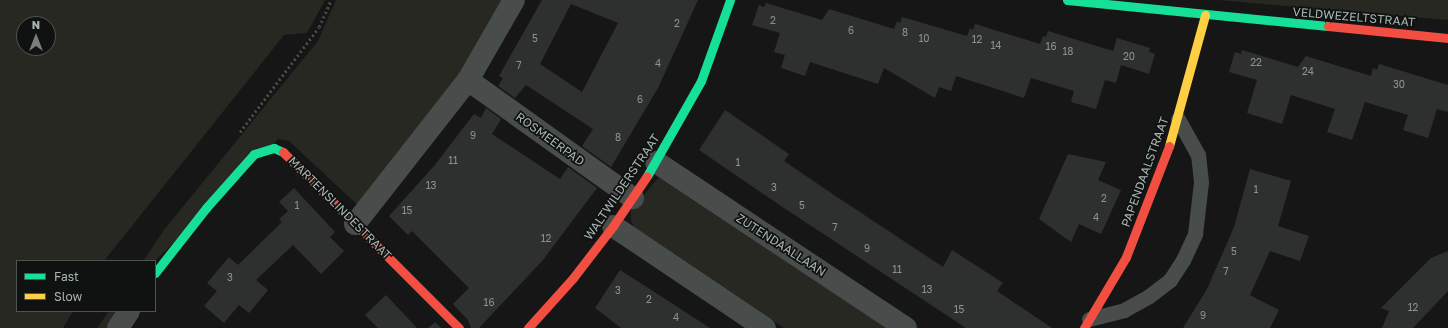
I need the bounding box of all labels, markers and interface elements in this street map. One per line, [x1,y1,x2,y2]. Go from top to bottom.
street label: VELDWEZELTSTRAAT [1292,4,1416,30]
house number: 2 [770,15,776,27]
north arrow [16,16,56,56]
text: N [32,18,40,31]
house number: 2 [674,18,680,30]
house number: 6 [848,25,854,37]
house number: 8 [902,27,908,39]
house number: 5 [532,33,538,45]
house number: 10 [918,33,930,45]
house number: 12 [972,34,982,46]
house number: 14 [991,40,1001,52]
house number: 16 [1046,41,1056,53]
house number: 18 [1063,46,1073,58]
house number: 20 [1123,51,1135,63]
house number: 22 [1250,57,1262,69]
house number: 4 [655,58,661,70]
house number: 7 [516,60,522,72]
house number: 24 [1302,66,1314,78]
house number: 30 [1393,79,1405,91]
house number: 6 [637,94,643,106]
street label: ROSMEERPAD [513,109,587,169]
street label: PAPENDAALSTRAAT [1118,115,1172,229]
house number: 9 [470,130,476,142]
street label: WALTWILDERSTRAAT [581,131,663,243]
house number: 8 [615,132,621,144]
street label: MARTENSLINDESTRAAT [286,154,394,262]
house number: 11 [448,155,458,167]
house number: 1 [736,157,740,169]
house number: 13 [426,180,436,192]
house number: 3 [771,182,777,194]
house number: 1 [1254,184,1258,196]
house number: 2 [1101,193,1107,205]
house number: 1 [295,200,299,212]
house number: 5 [799,200,805,212]
house number: 15 [402,205,412,217]
street label: ZUTENDAALLAAN [734,211,828,279]
house number: 4 [1093,212,1099,224]
house number: 7 [832,222,838,234]
house number: 12 [541,233,551,245]
house number: 9 [864,243,870,255]
house number: 5 [1231,246,1237,258]
legend [16,260,156,312]
house number: 11 [892,264,902,276]
house number: 7 [1223,266,1229,278]
text: Fast [54,269,79,284]
house number: 3 [227,272,233,284]
house number: 13 [922,284,932,296]
house number: 3 [615,285,621,297]
text: Slow [54,289,82,304]
house number: 2 [646,294,652,306]
house number: 16 [484,297,494,309]
house number: 12 [1408,302,1418,314]
house number: 15 [954,304,964,316]
house number: 9 [1200,310,1206,322]
house number: 4 [673,312,679,324]

